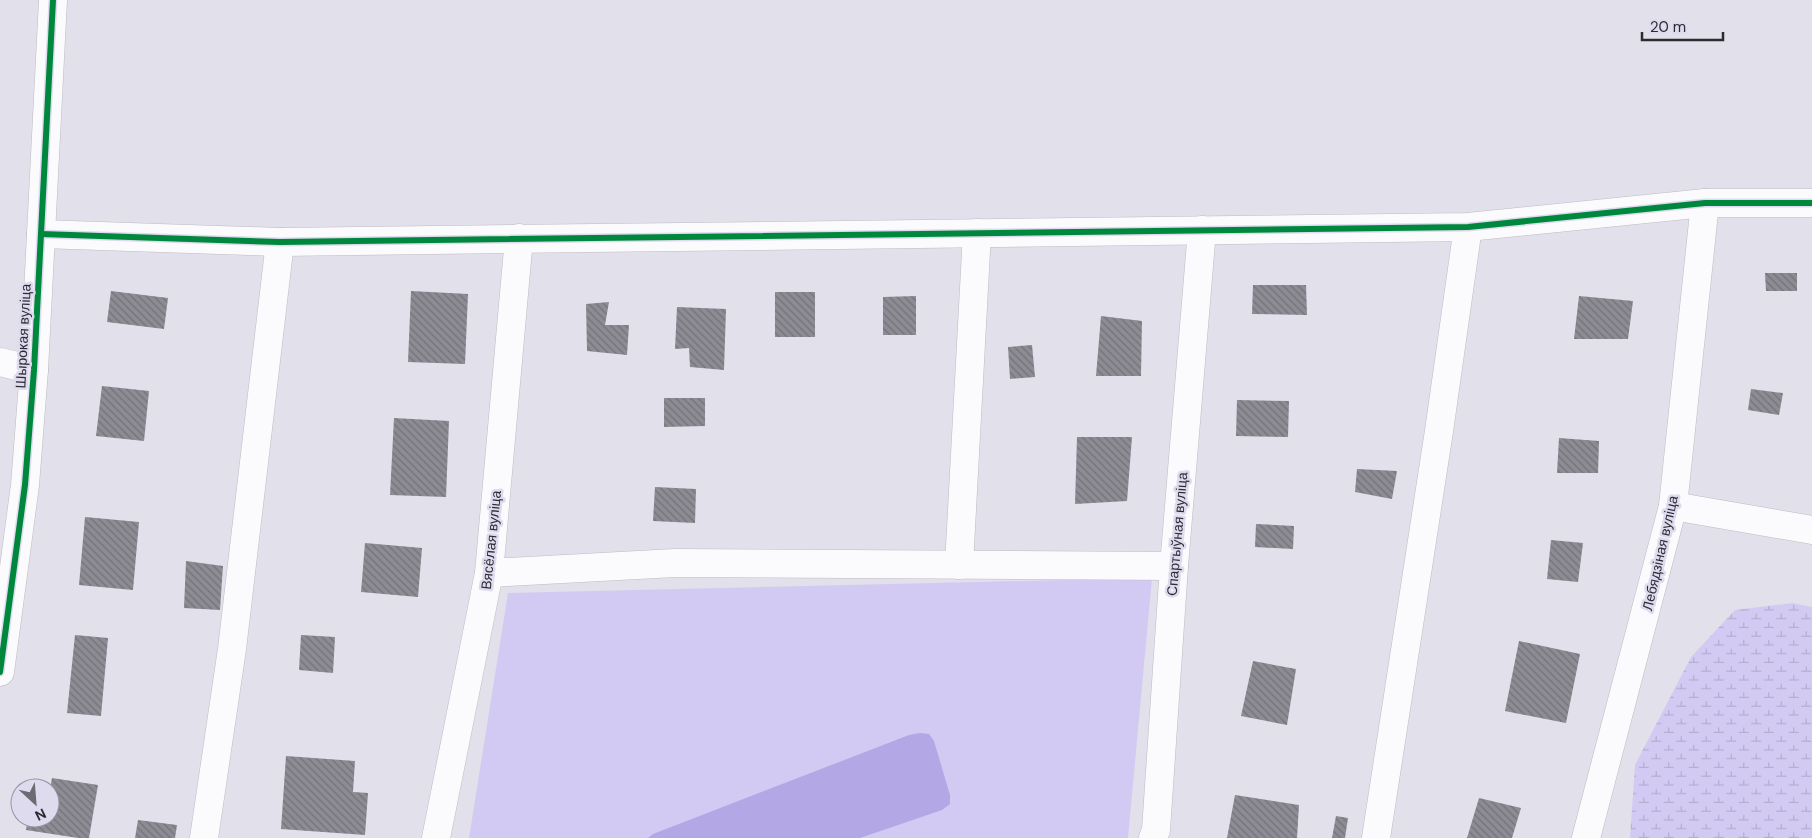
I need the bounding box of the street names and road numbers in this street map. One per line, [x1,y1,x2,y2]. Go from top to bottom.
street label: Шырокая вуліца [11,283,35,389]
street label: Спартыўная вуліца [1163,471,1191,597]
street label: Вясёлая вуліца [477,489,505,591]
street label: Лебядзіная вуліца [1638,494,1682,612]

